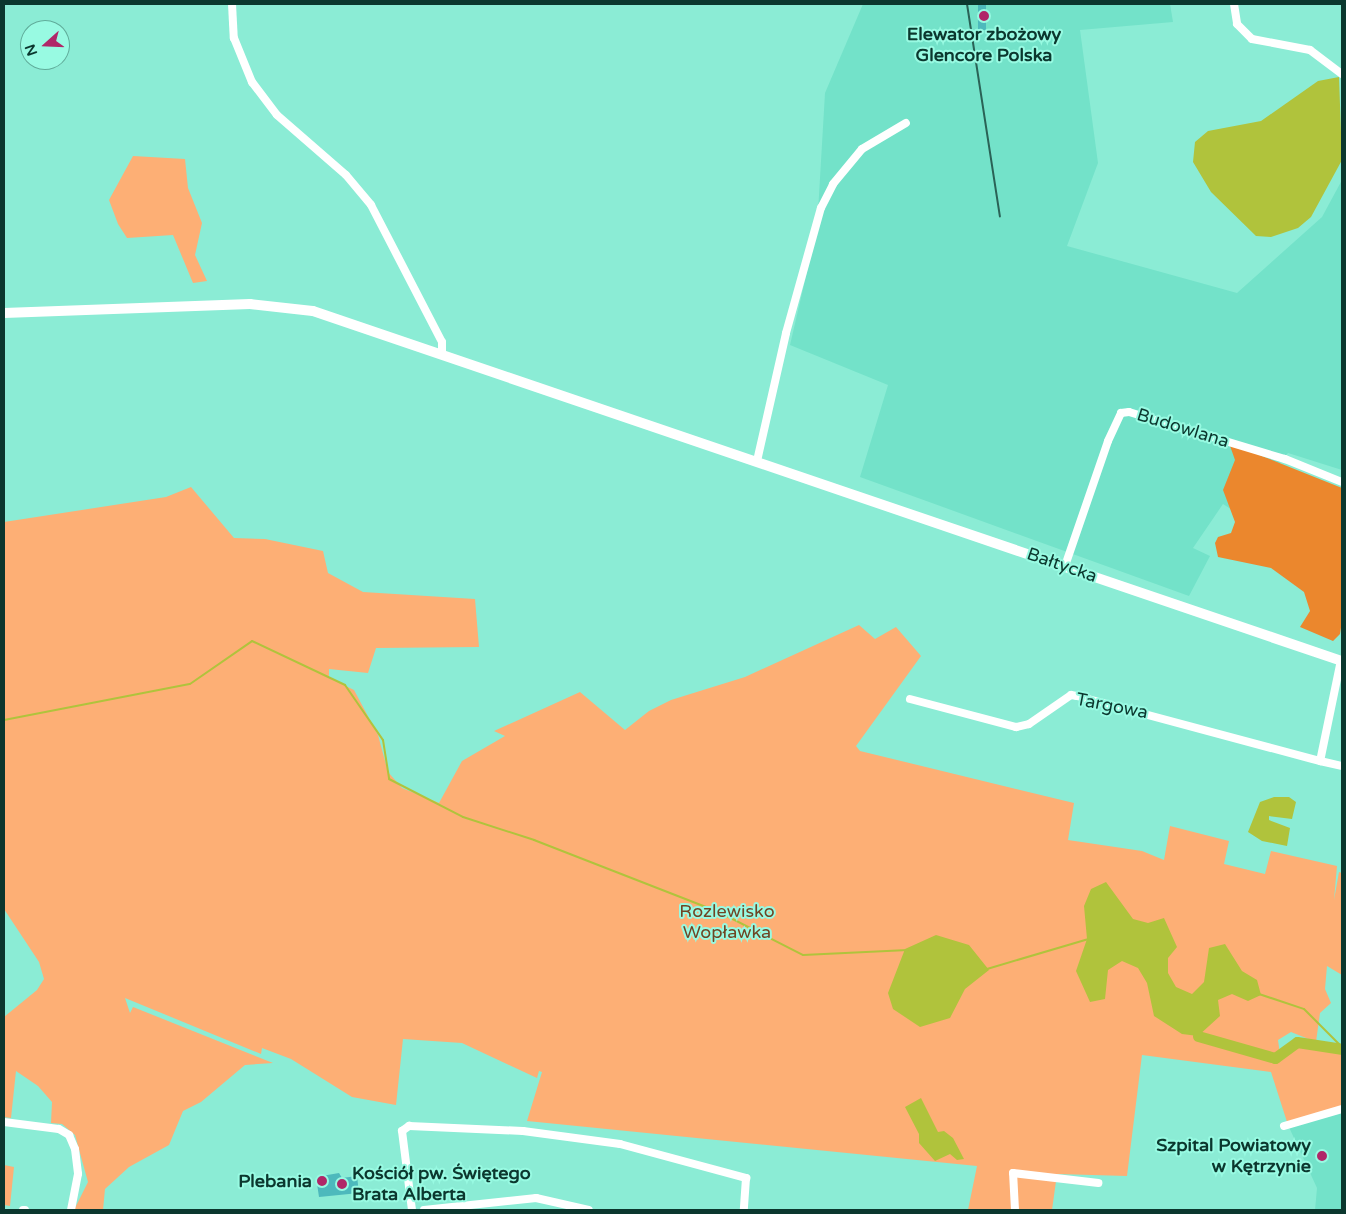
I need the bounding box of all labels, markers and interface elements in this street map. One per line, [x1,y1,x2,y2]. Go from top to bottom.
marker: Elewator zbożowy Glencore Polska [978,10,990,22]
north arrow [20,20,70,70]
place label: Elewator zbożowy Glencore Polska [907,24,1061,66]
text: N [21,42,41,58]
street label: Budowlana [1134,404,1232,452]
street label: Bałtycka [1024,543,1100,587]
street label: Targowa [1074,688,1150,724]
park label: Rozlewisko Wopławka [679,901,775,944]
place label: Szpital Powiatowy w Kętrzynie [1156,1135,1311,1178]
marker: Szpital Powiatowy w Kętrzynie [1315,1149,1329,1163]
place label: Kościół pw. Świętego Brata Alberta [352,1163,531,1206]
place label: Plebania [238,1170,312,1192]
marker: Plebania [316,1175,328,1187]
marker: Kościół pw. Świętego Brata Alberta [336,1178,348,1190]

